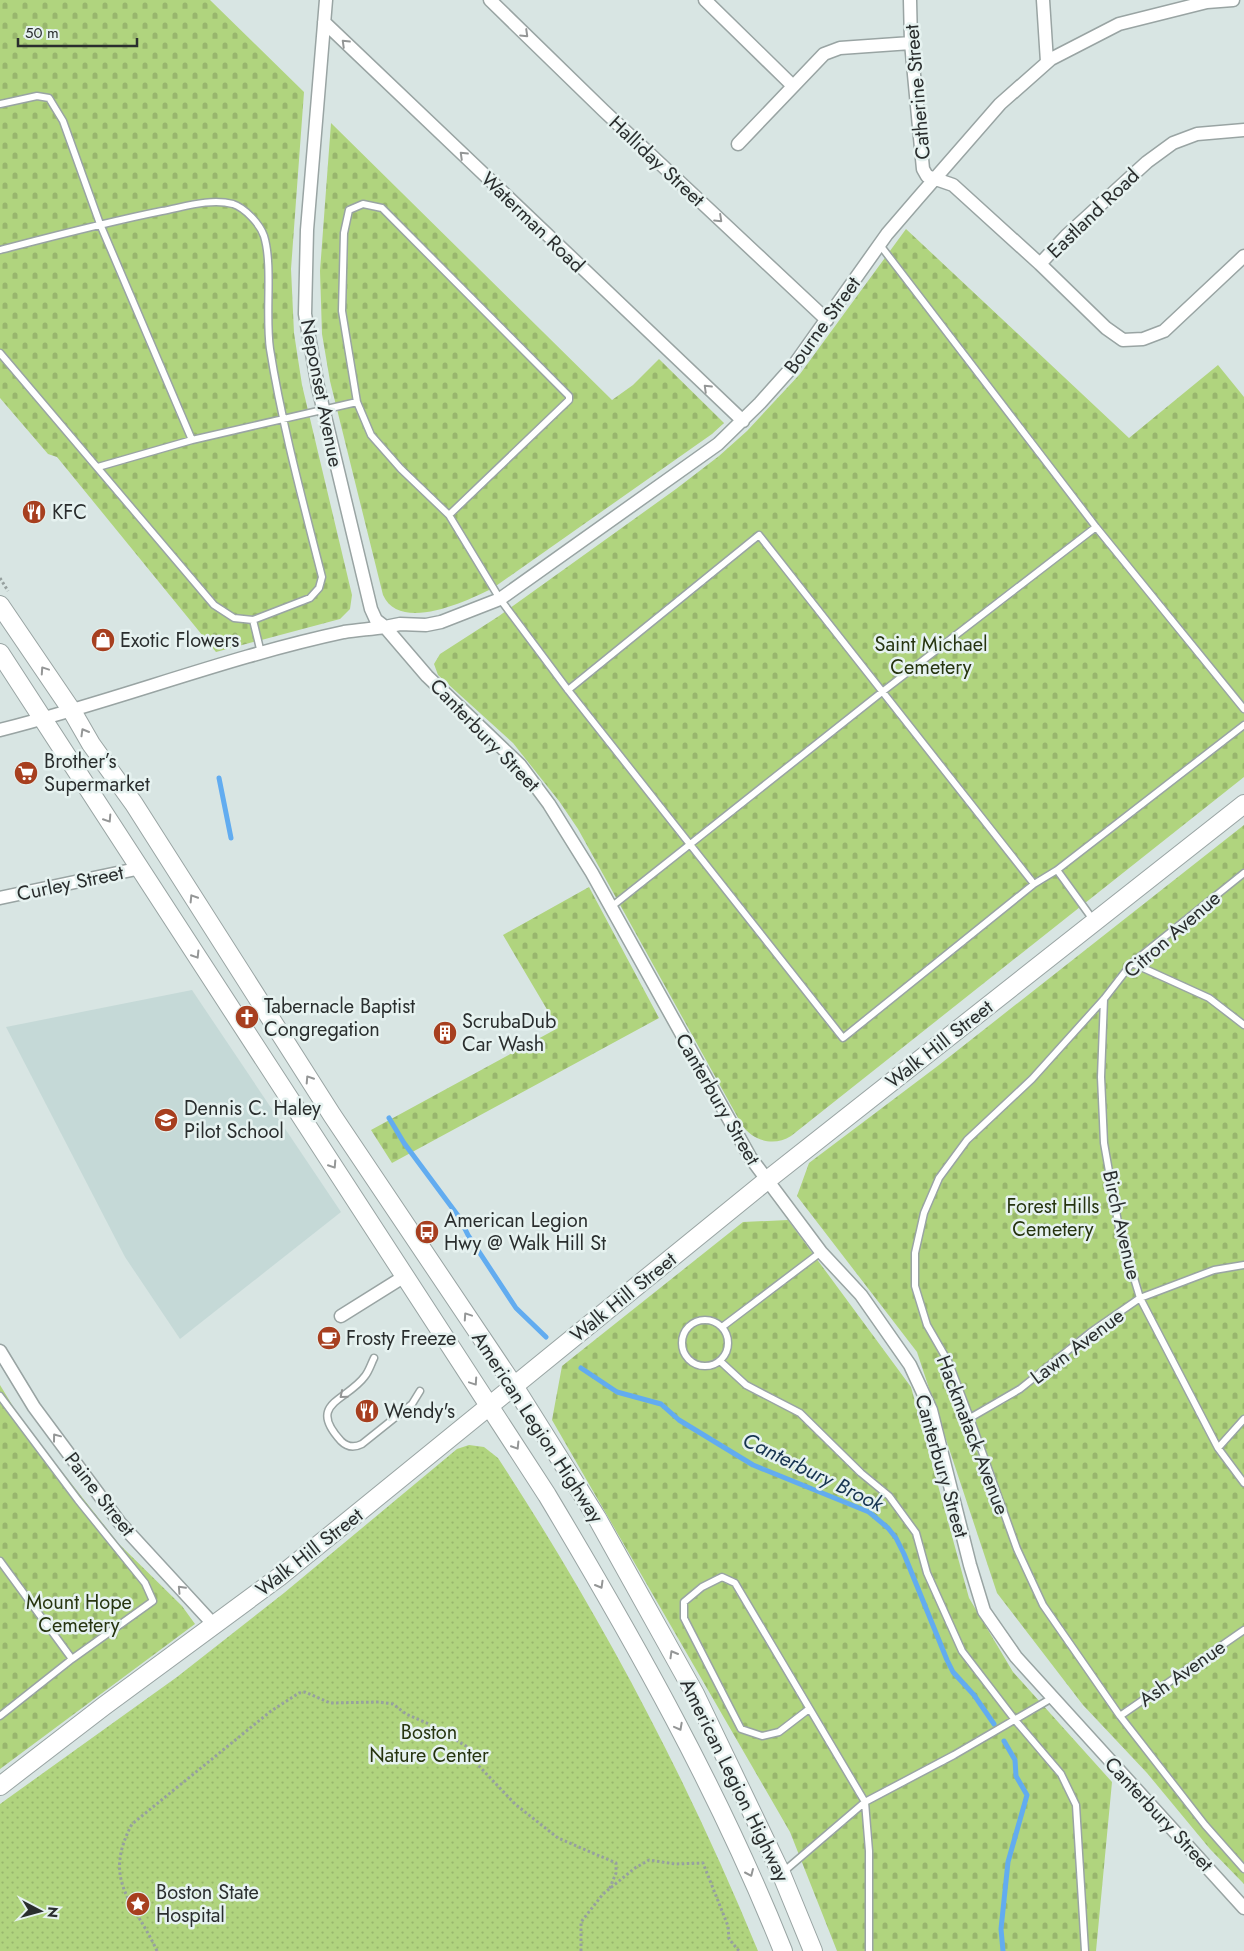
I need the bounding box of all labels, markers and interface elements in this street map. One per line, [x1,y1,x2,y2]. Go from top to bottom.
scale bar [18,15,136,47]
text: 50 m [25,22,59,44]
street label: Catherine Street [897,23,938,161]
one-way arrow [519,28,528,37]
one-way arrow [342,40,351,49]
street label: Halliday Street [602,109,711,214]
one-way arrow [460,152,469,161]
street label: Eastland Road [1041,162,1146,265]
street label: Waterman Road [474,165,591,279]
one-way arrow [713,213,722,222]
street label: Bourne Street [777,271,868,380]
street label: Neponset Avenue [293,317,350,470]
one-way arrow [704,384,713,393]
place label: KFC [52,498,87,527]
restaurant icon: KFC [21,499,47,525]
place label: Exotic Flowers [120,626,239,655]
shop icon: Exotic Flowers [90,627,116,653]
park label: Saint Michael Cemetery [874,630,988,682]
one-way arrow [41,666,50,676]
street label: Canterbury Street [423,672,546,799]
one-way arrow [80,728,90,737]
place label: Brother’s Supermarket [44,747,150,799]
supermarket icon: Brother’s Supermarket [13,760,39,786]
one-way arrow [102,813,112,822]
street label: Curley Street [14,858,126,909]
street label: Citron Avenue [1118,884,1227,985]
one-way arrow [189,895,199,904]
one-way arrow [190,950,199,959]
place label: Tabernacle Baptist Congregation [264,992,415,1044]
street label: Walk Hill Street [879,993,999,1096]
church icon: Tabernacle Baptist Congregation [234,1004,260,1030]
place label: ScrubaDub Car Wash [462,1007,556,1059]
building icon: ScrubaDub Car Wash [432,1020,458,1046]
street label: Canterbury Street [668,1028,767,1171]
one-way arrow [306,1075,315,1085]
place label: Dennis C. Haley Pilot School [184,1094,321,1146]
school or university icon: Dennis C. Haley Pilot School [153,1107,179,1133]
one-way arrow [327,1159,336,1168]
street label: Birch Avenue [1095,1168,1148,1283]
park label: Forest Hills Cemetery [1007,1192,1099,1244]
place label: American Legion Hwy @ Walk Hill St [444,1206,606,1258]
bus stop icon: American Legion Hwy @ Walk Hill St [414,1219,440,1245]
street label: Walk Hill Street [564,1245,683,1349]
street label: Lawn Avenue [1024,1301,1130,1391]
one-way arrow [464,1313,473,1322]
place label: Frosty Freeze [346,1324,456,1353]
cafe icon: Frosty Freeze [316,1325,342,1351]
street label: American Legion Highway [465,1326,611,1529]
street label: Hackmatack Avenue [929,1351,1016,1519]
one-way arrow [468,1376,477,1385]
one-way arrow [340,1389,349,1397]
street label: Canterbury Street [907,1391,976,1541]
place label: Wendy's [384,1397,455,1426]
restaurant icon: Wendy's [354,1398,380,1424]
water label: Canterbury Brook [738,1425,889,1520]
one-way arrow [53,1433,62,1443]
one-way arrow [510,1440,519,1449]
street label: Paine Street [57,1446,142,1543]
street label: Walk Hill Street [249,1501,369,1604]
one-way arrow [594,1579,604,1588]
one-way arrow [178,1586,187,1595]
park label: Mount Hope Cemetery [26,1588,132,1640]
street label: Ash Avenue [1133,1633,1232,1714]
one-way arrow [669,1650,679,1659]
street label: American Legion Highway [673,1673,797,1887]
park label: Boston Nature Center [369,1718,489,1770]
one-way arrow [673,1721,683,1730]
street label: Canterbury Street [1098,1750,1220,1878]
one-way arrow [744,1868,755,1877]
place label: Boston State Hospital [156,1878,259,1930]
north arrow [15,1886,65,1936]
place icon: Boston State Hospital [125,1891,151,1917]
text: N [42,1906,63,1919]

